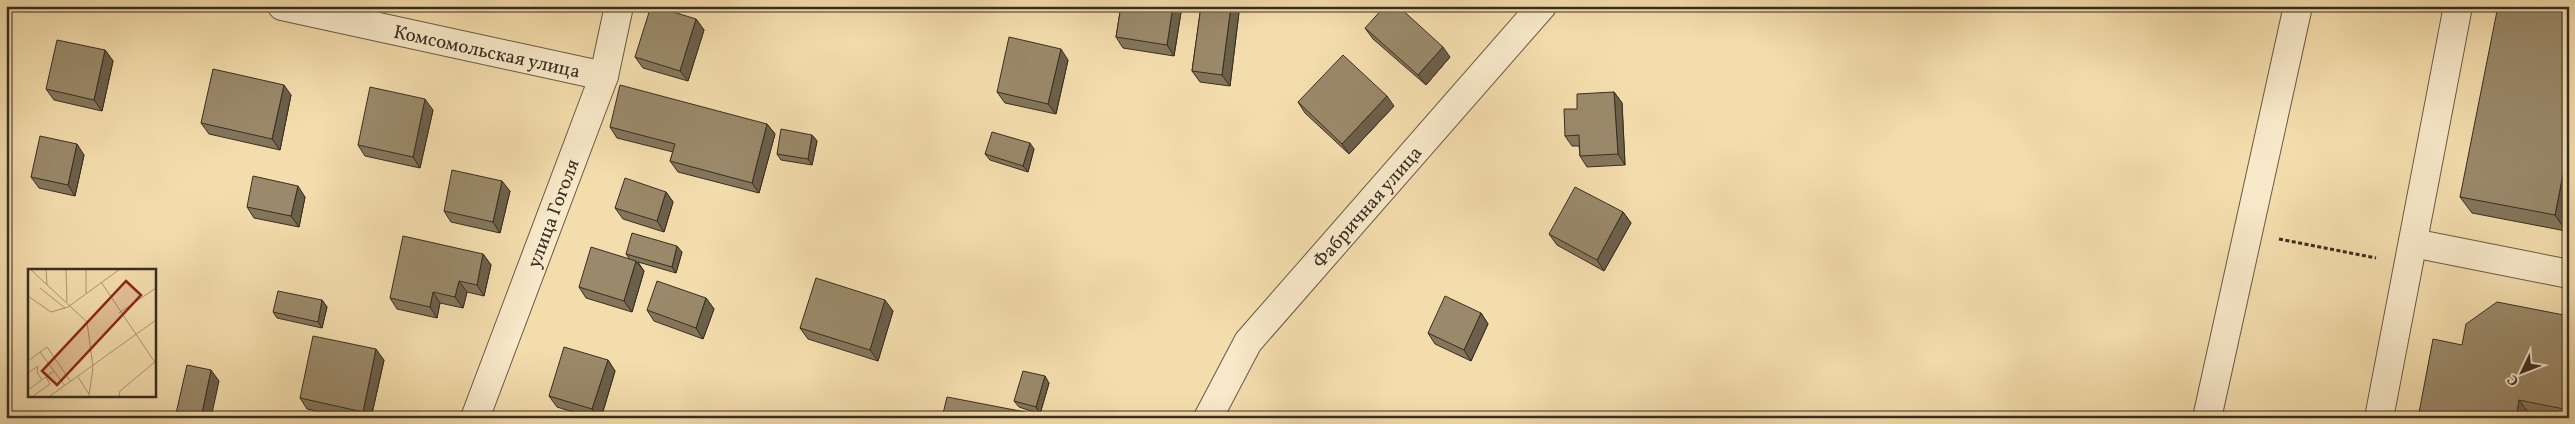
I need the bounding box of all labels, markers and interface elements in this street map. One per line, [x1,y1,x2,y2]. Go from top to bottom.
street label: Комсомольская улица [391,20,582,85]
street label: Фабричная улица [1307,141,1429,275]
street label: улица Гоголя [522,155,587,272]
inset map [28,269,155,396]
north arrow [2498,346,2548,396]
text: С [2504,370,2524,390]

